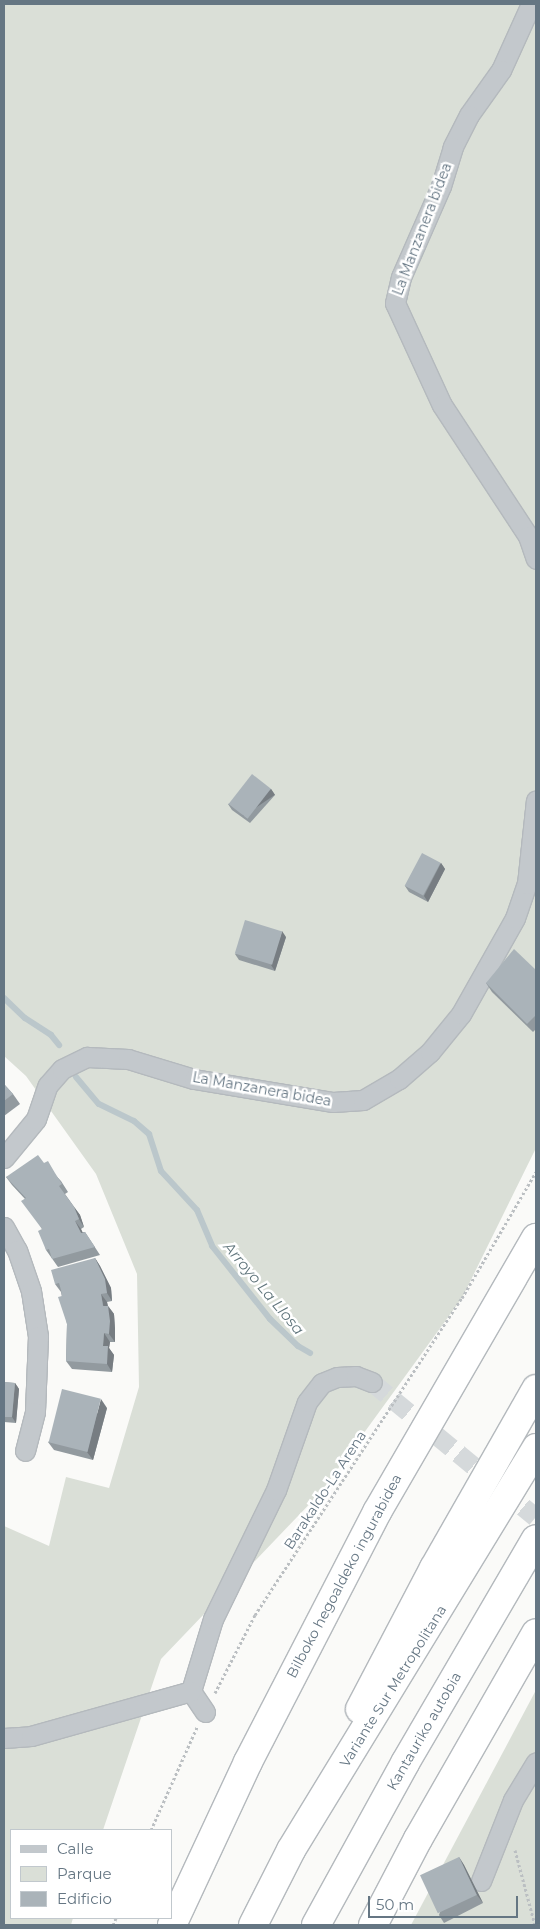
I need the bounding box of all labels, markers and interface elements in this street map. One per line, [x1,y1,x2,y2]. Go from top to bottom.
street label: La Manzanera bidea [389,160,455,298]
street label: La Manzanera bidea [191,1069,333,1109]
water label: Arroyo La Llosa [220,1238,308,1338]
street label: Barakaldo-La Arena [280,1428,370,1552]
street label: Bilboko hegoaldeko ingurabidea [283,1471,405,1681]
street label: Variante Sur Metropolitana [336,1602,450,1770]
street label: Kantauriko autobia [383,1669,465,1793]
legend [10,1829,172,1919]
text: Calle [57,1839,94,1858]
text: Parque [57,1864,112,1883]
scale bar [370,1886,520,1918]
text: Edificio [57,1889,112,1908]
text: 50 m [376,1895,414,1914]

